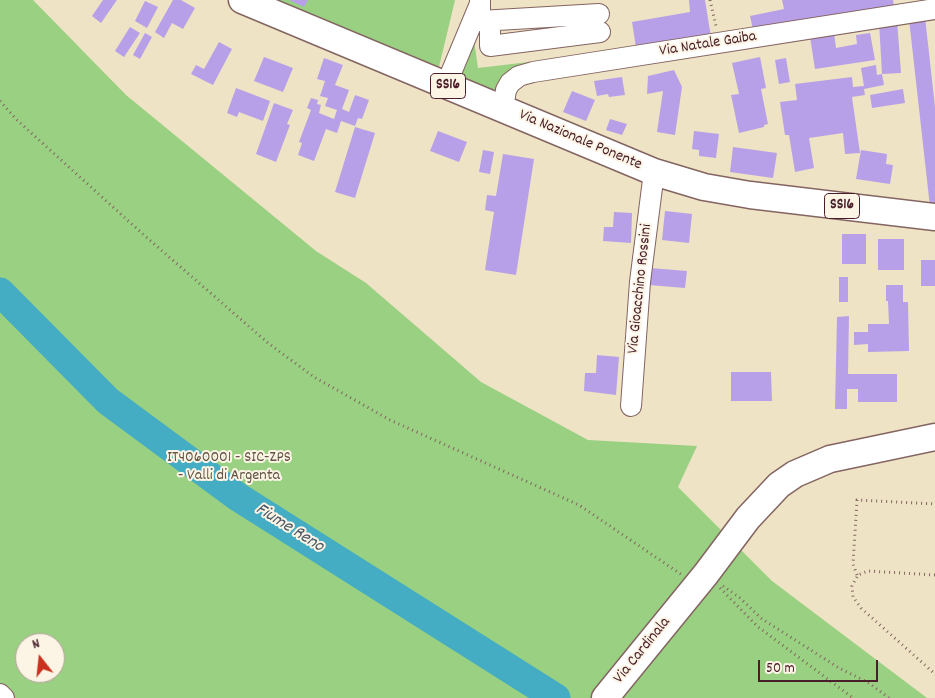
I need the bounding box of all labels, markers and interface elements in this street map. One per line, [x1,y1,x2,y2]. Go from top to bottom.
street label: Via Natale Gaiba [658,28,758,62]
road number: SS16 [430,74,466,98]
street label: Via Nazionale Ponente [516,106,644,176]
road number: SS16 [824,194,860,218]
street label: Via Gioacchino Rossini [625,223,657,355]
park label: IT4060001 - SIC-ZPS - Valli di Argenta [167,449,291,487]
water label: Fiume Reno [251,500,327,558]
street label: Via Cardinala [610,614,676,688]
north arrow [15,633,65,683]
text: N [30,634,42,655]
scale bar [760,650,880,682]
text: 50 m [766,658,795,680]

